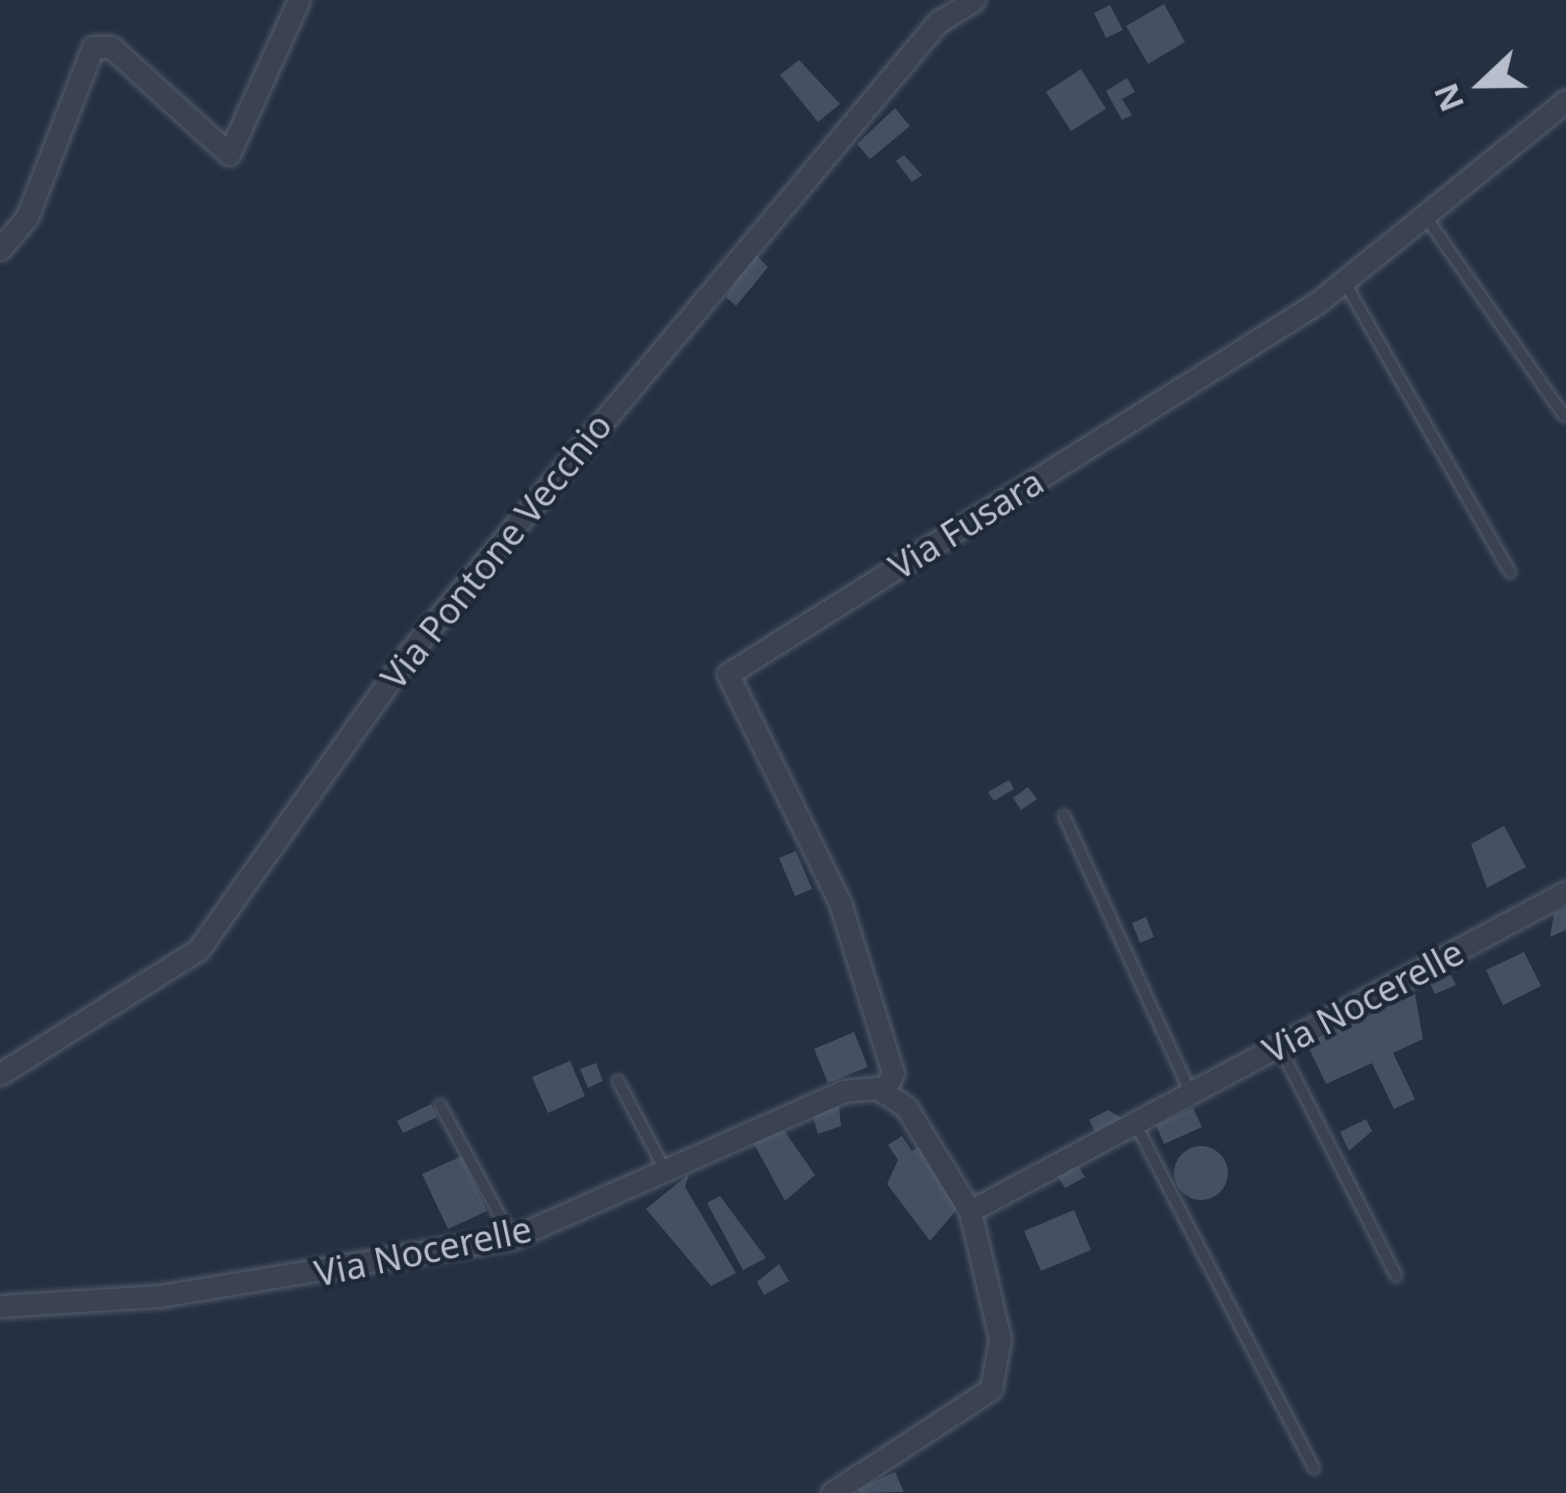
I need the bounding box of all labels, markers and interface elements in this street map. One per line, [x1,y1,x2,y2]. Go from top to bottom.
north arrow [1422,24,1542,144]
text: N [1422,77,1474,119]
street label: Via Pontone Vecchio [372,405,620,697]
street label: Via Fusara [881,460,1051,588]
street label: Via Nocerelle [1256,930,1470,1072]
street label: Via Nocerelle [311,1207,535,1295]

